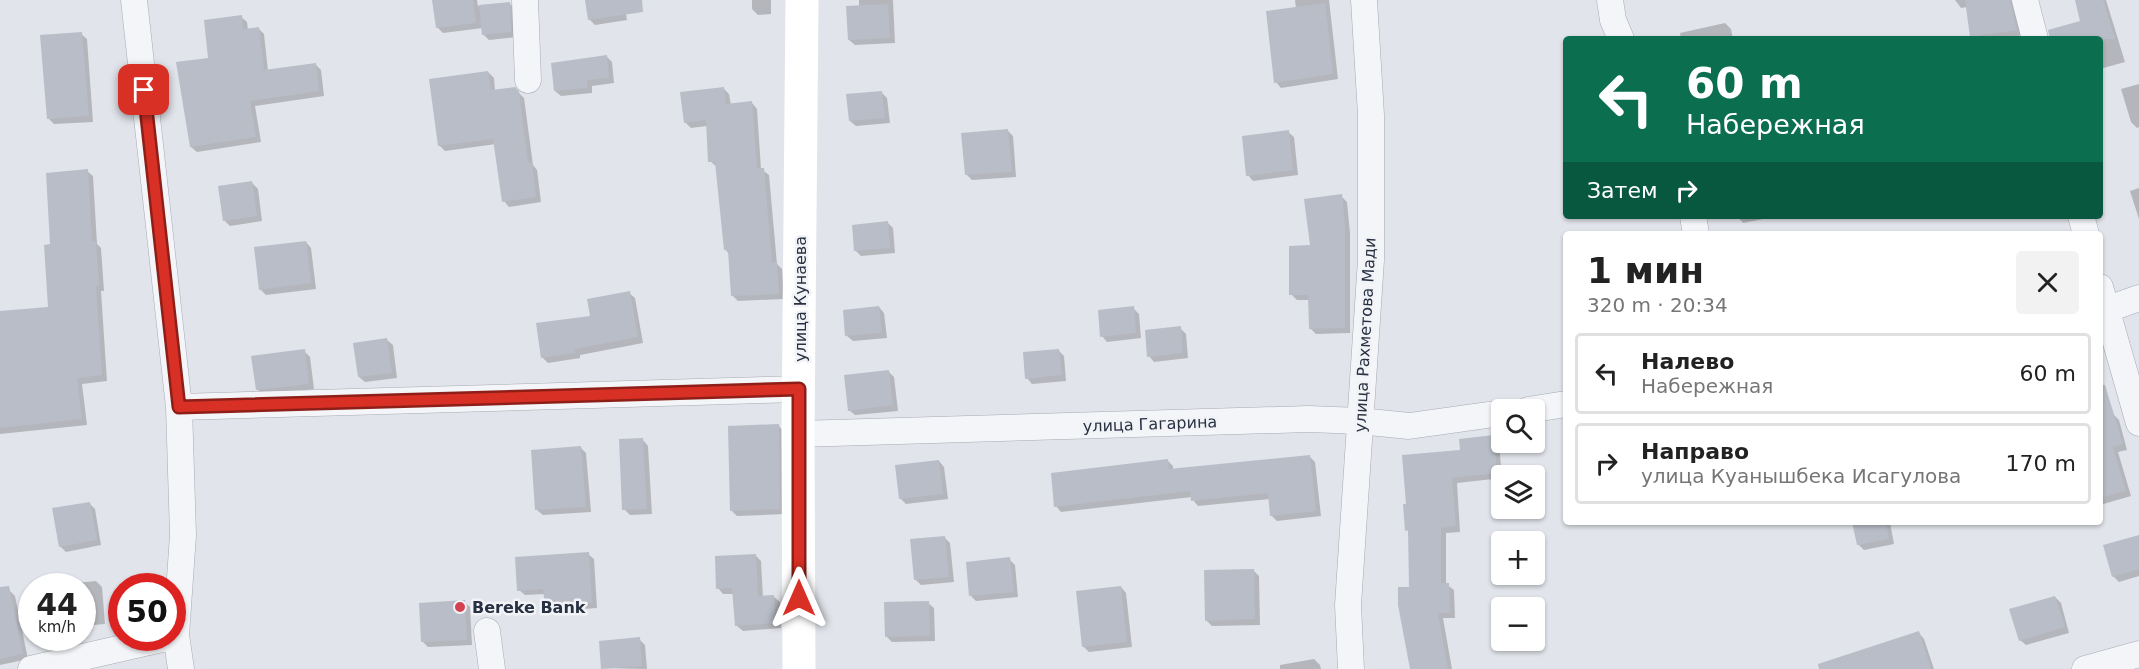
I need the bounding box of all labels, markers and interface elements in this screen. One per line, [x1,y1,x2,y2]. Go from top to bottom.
text: 60 m [1686,59,1803,108]
icon: left [1587,60,1665,138]
pin [118,64,169,115]
icon: arrive [127,73,160,106]
text: Набережная [1686,109,1865,140]
icon: right [1670,174,1703,207]
text: Затем [1587,178,1658,203]
street label: улица Кунаева [791,236,810,362]
street label: улица Рахметова Мади [1350,237,1380,433]
text: 1 мин [1587,250,1704,291]
button: close [2016,251,2079,314]
text: 320 m · 20:34 [1587,293,1728,317]
text: Налево [1641,349,1734,374]
icon: left [1590,357,1623,390]
text: 60 m [2020,361,2076,386]
text: Набережная [1641,374,1773,398]
map controls [1491,399,1545,651]
button: search [1491,399,1545,453]
street label: улица Гагарина [1082,412,1218,436]
text: Направо [1641,439,1749,464]
icon: right [1590,447,1623,480]
text: 170 m [2006,451,2076,476]
text: улица Куанышбека Исагулова [1641,464,1961,488]
button: layers [1491,465,1545,519]
button: + [1491,531,1545,585]
position arrow [767,566,831,630]
speed limit sign: 50 [108,573,186,651]
text: 44 [36,587,78,622]
button: − [1491,597,1545,651]
place label: Bereke Bank [472,598,586,617]
marker: Bereke Bank [453,600,467,614]
text: km/h [38,618,76,636]

